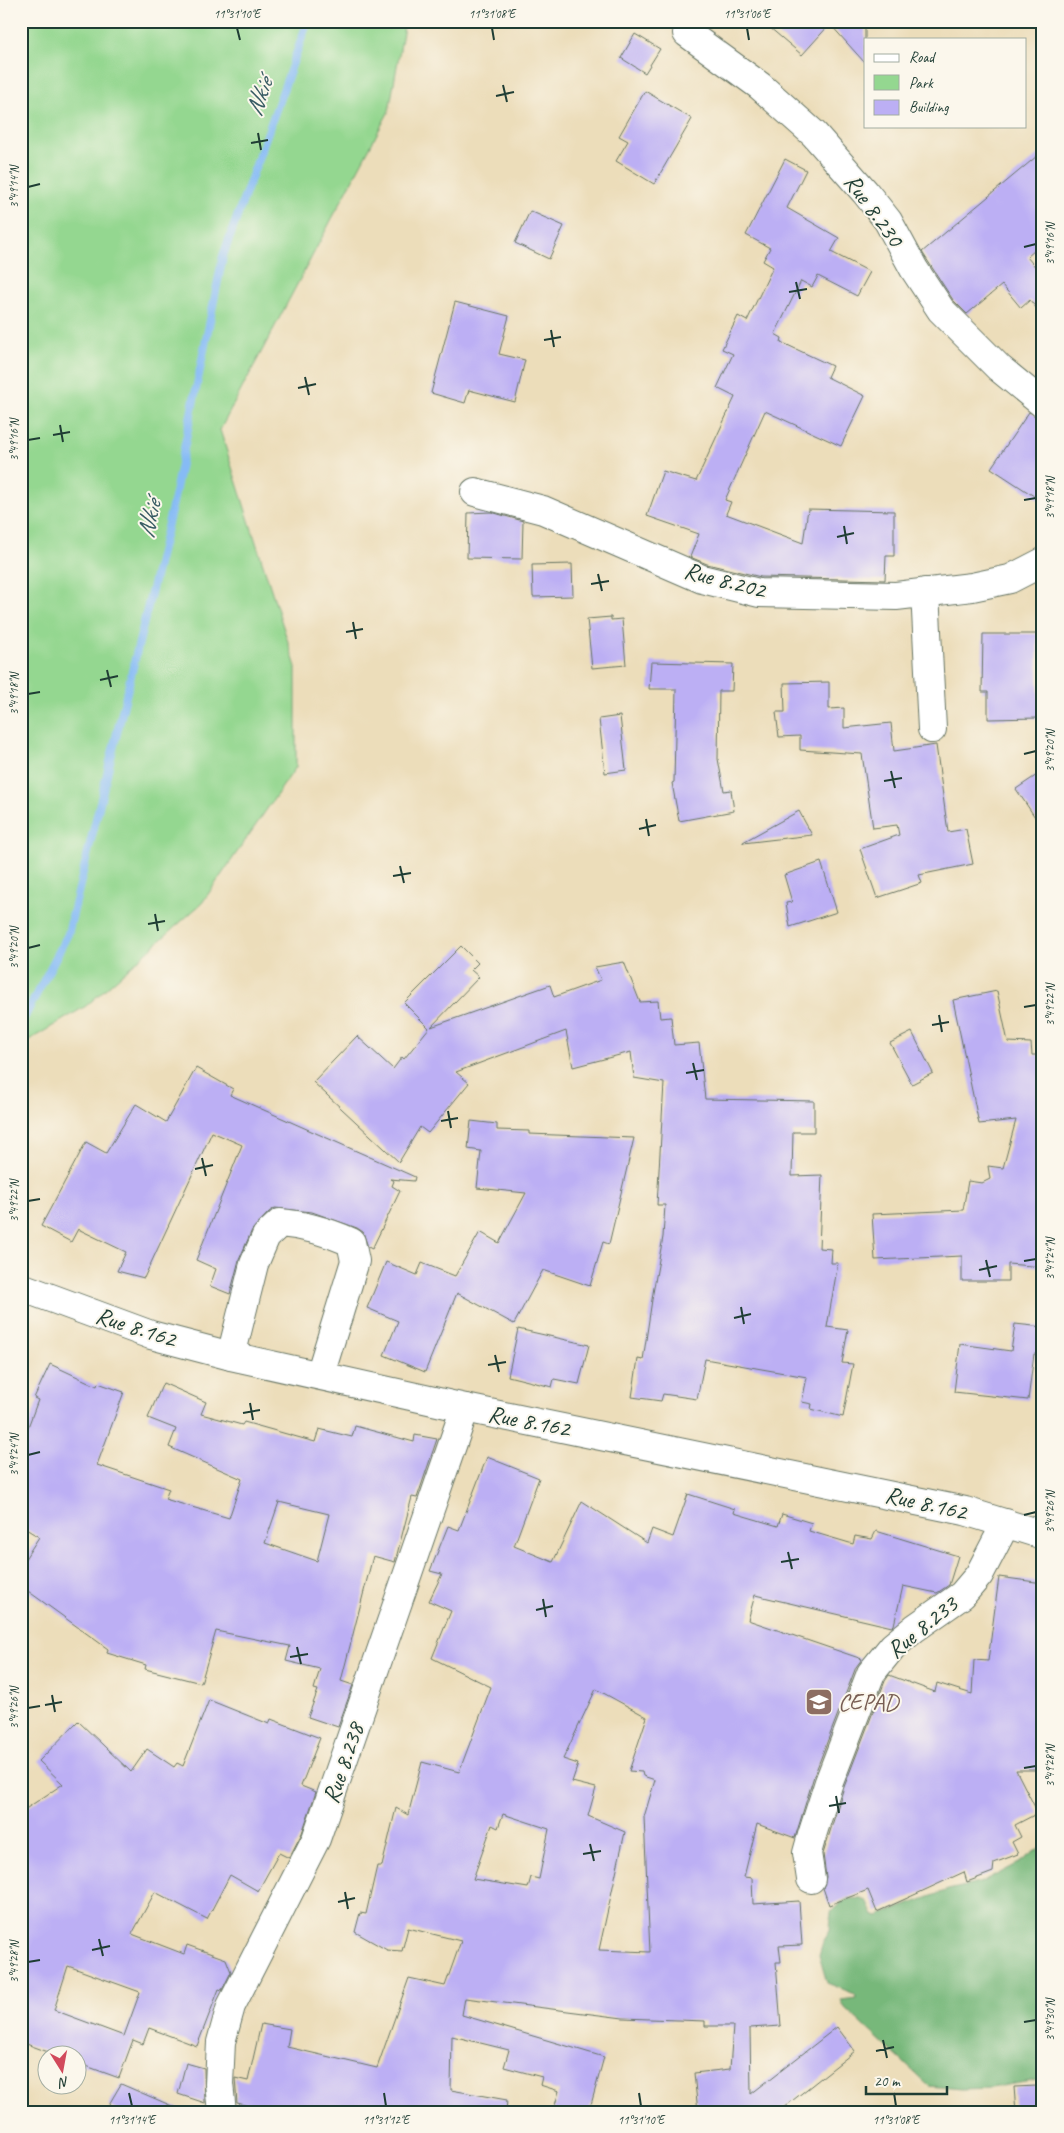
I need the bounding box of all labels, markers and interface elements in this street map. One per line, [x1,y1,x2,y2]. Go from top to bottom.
text: 11°31'10"E [214,6,262,22]
text: 11°31'08"E [469,6,517,22]
text: 11°31'06"E [724,6,772,22]
legend [864,38,1026,128]
text: Road [909,48,936,67]
water label: Nkié [238,67,283,120]
text: Park [909,74,934,93]
text: Building [909,98,949,117]
text: 3°49'14"N [6,164,22,208]
street label: Rue 8.230 [838,168,912,254]
text: 3°49'16"N [1042,221,1058,265]
text: 3°49'16"N [6,417,22,461]
text: 3°49'18"N [1042,475,1058,519]
water label: Nkié [129,490,170,541]
street label: Rue 8.202 [681,555,771,606]
text: 3°49'18"N [6,671,22,715]
text: 3°49'20"N [1042,728,1058,772]
text: 3°49'20"N [6,925,22,969]
text: 3°49'22"N [1042,982,1058,1026]
text: 3°49'22"N [6,1178,22,1222]
text: 3°49'24"N [1042,1236,1058,1280]
street label: Rue 8.162 [92,1300,182,1355]
street label: Rue 8.162 [486,1398,575,1444]
text: 3°49'24"N [6,1432,22,1476]
street label: Rue 8.162 [882,1479,972,1527]
text: 3°49'26"N [1042,1489,1058,1533]
street label: Rue 8.233 [880,1588,965,1665]
text: 3°49'26"N [6,1685,22,1729]
school or university icon: CEPAD [804,1687,834,1717]
place label: CEPAD [838,1687,900,1717]
street label: Rue 8.238 [315,1717,371,1807]
text: 3°49'28"N [1042,1743,1058,1787]
text: 3°49'28"N [6,1939,22,1983]
text: 3°49'30"N [1042,1997,1058,2041]
north arrow [38,2046,88,2096]
scale bar [866,2063,948,2095]
text: 20 m [874,2072,901,2091]
text: N [56,2073,70,2092]
text: 11°31'14"E [109,2112,157,2128]
text: 11°31'12"E [363,2112,411,2128]
text: 11°31'10"E [618,2112,666,2128]
text: 11°31'08"E [873,2112,921,2128]

